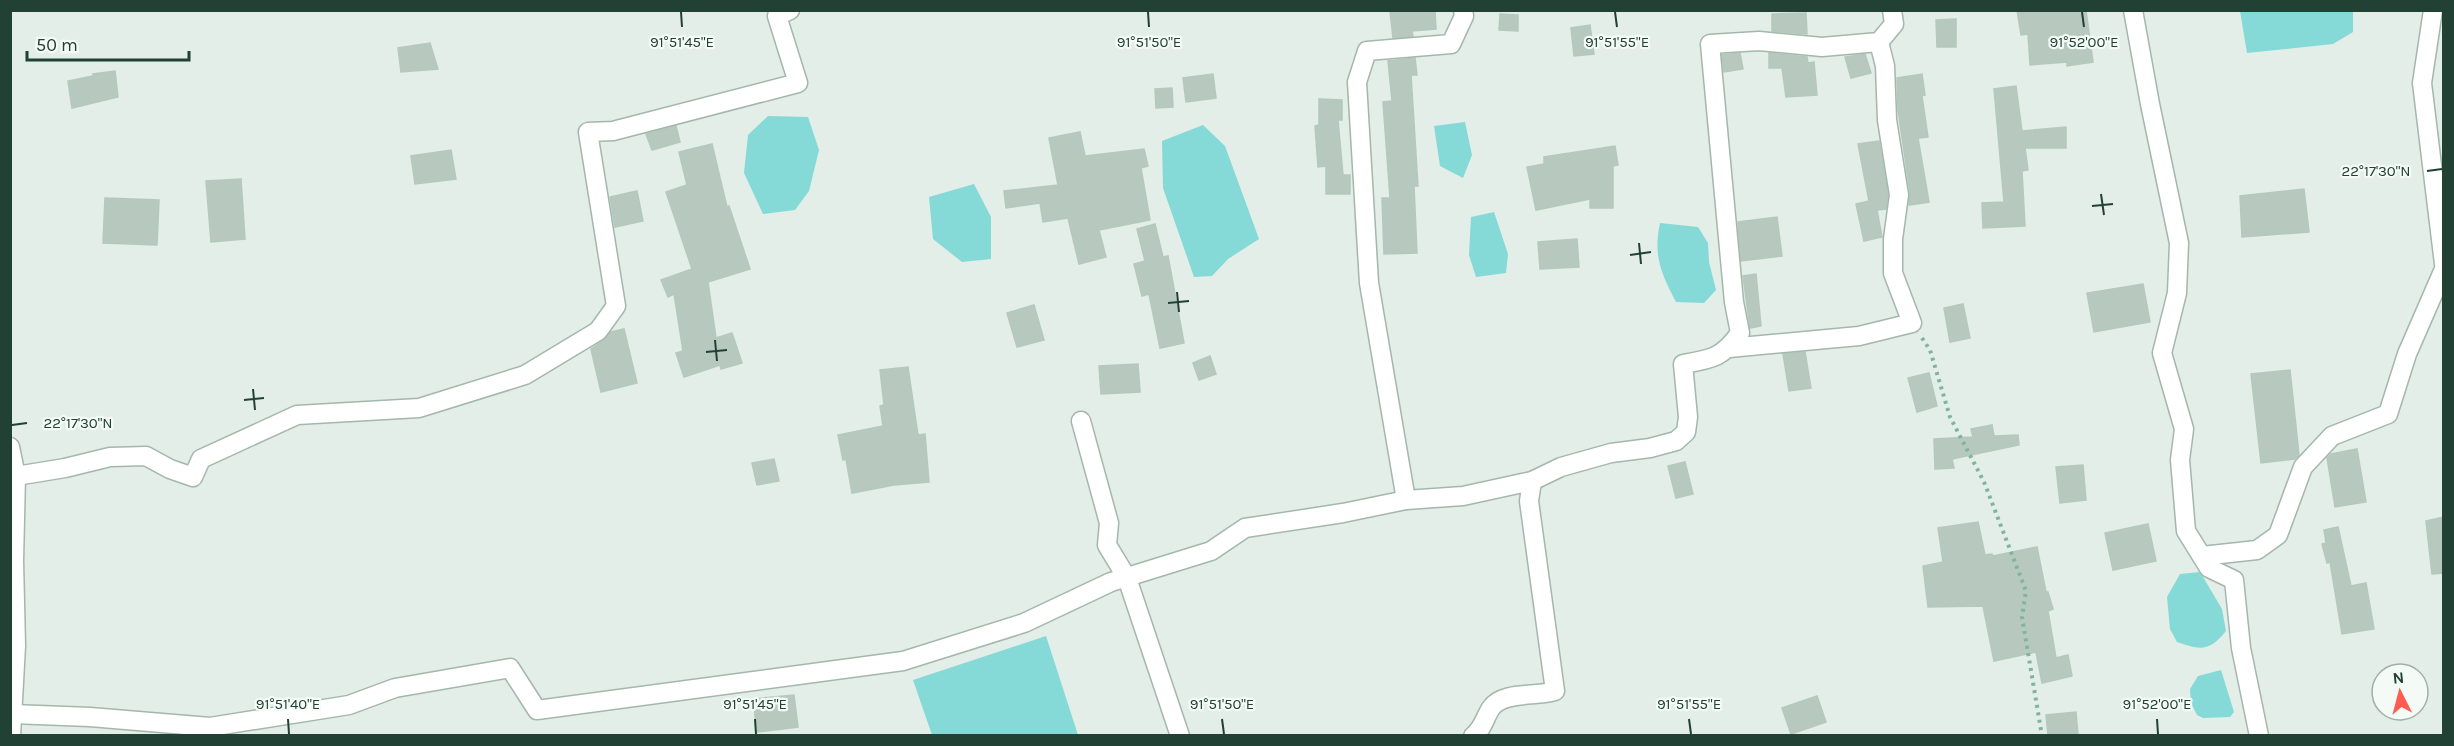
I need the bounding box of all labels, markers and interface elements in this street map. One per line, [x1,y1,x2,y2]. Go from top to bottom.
scale bar [27,24,189,62]
text: 91°51'45"E [650,33,714,51]
text: 91°51'50"E [1117,33,1181,51]
text: 91°51'55"E [1585,33,1649,51]
text: 91°52'00"E [2050,33,2118,51]
text: 50 m [36,34,78,56]
text: 22°17'30"N [2341,162,2411,180]
text: 22°17'30"N [43,414,113,432]
north arrow [2370,662,2430,722]
text: N [2392,668,2405,688]
text: 91°51'40"E [256,695,320,713]
text: 91°51'45"E [723,695,787,713]
text: 91°51'50"E [1190,695,1254,713]
text: 91°51'55"E [1657,695,1721,713]
text: 91°52'00"E [2123,695,2191,713]

